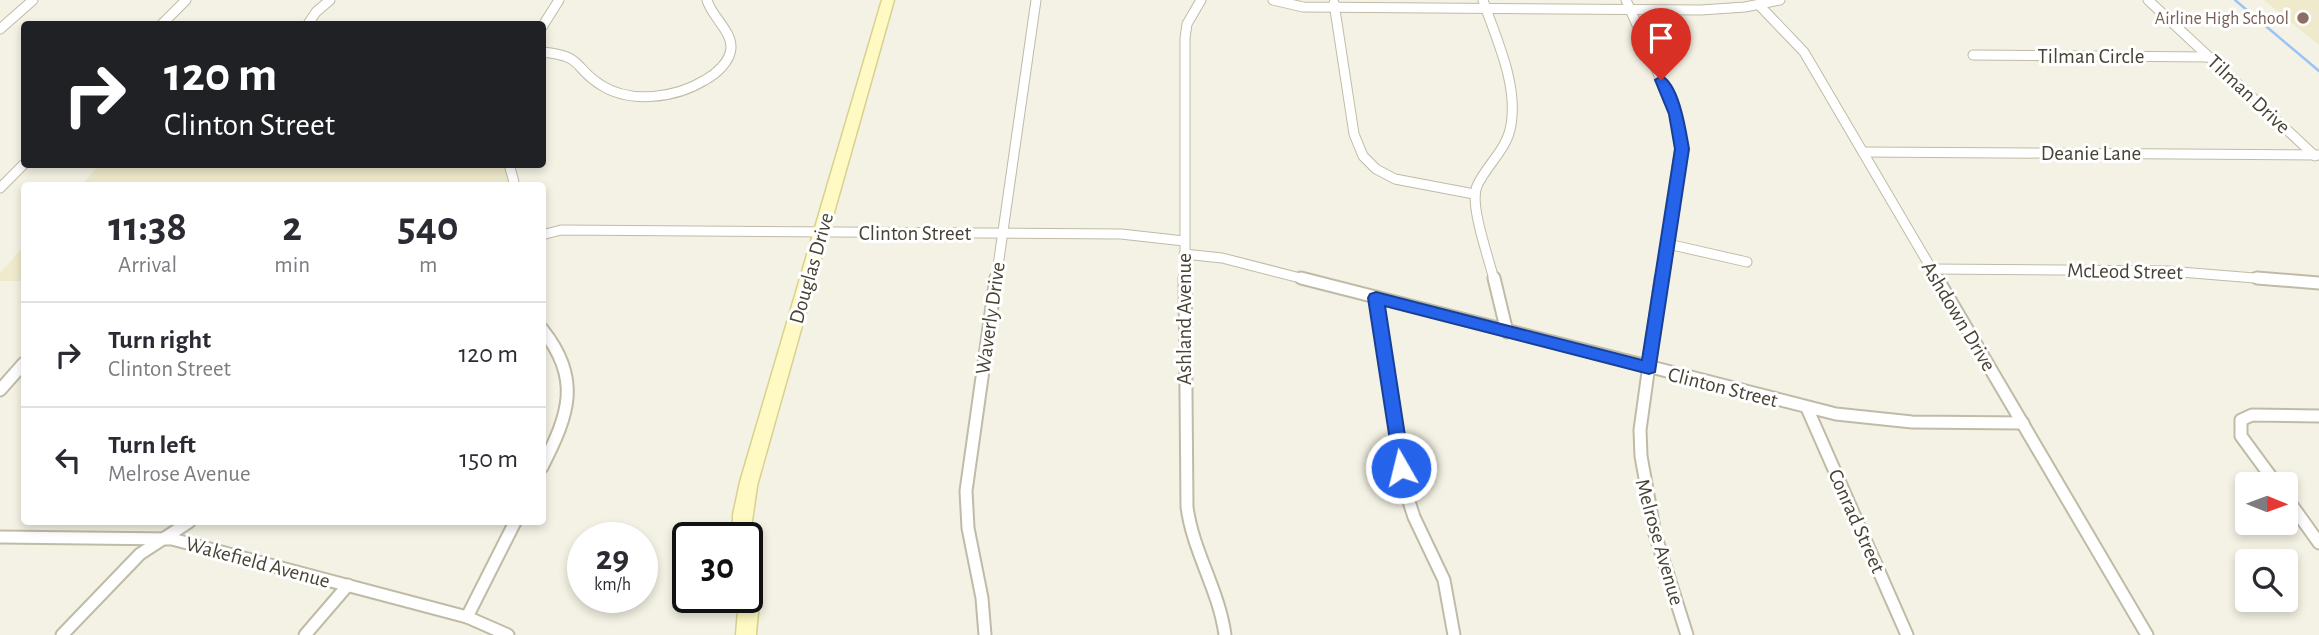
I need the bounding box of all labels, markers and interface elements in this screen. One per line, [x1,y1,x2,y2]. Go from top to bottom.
pin [1631,8,1691,80]
place label: Airline High School [2155,10,2289,28]
marker: Airline High School [2295,10,2311,26]
icon: arrive [1642,19,1680,57]
street label: Tilman Circle [2038,46,2144,67]
icon: right [49,49,140,140]
text: 120 m [164,51,277,100]
street label: Tilman Drive [2203,51,2294,138]
text: Clinton Street [164,109,335,141]
street label: Deanie Lane [2041,143,2141,164]
text: 11:38 [108,206,187,248]
text: 2 [282,206,302,248]
text: 540 [398,206,459,248]
street label: Douglas Drive [786,210,837,326]
street label: Clinton Street [859,223,971,244]
street label: Ashland Avenue [1174,253,1195,385]
text: Arrival [118,254,177,277]
text: min [274,254,310,277]
text: m [419,254,437,277]
street label: Ashdown Drive [1918,258,1999,375]
street label: Waverly Drive [972,260,1009,376]
street label: McLeod Street [2067,260,2183,283]
text: Turn right [108,327,211,353]
icon: right [49,336,87,374]
text: 120 m [458,341,518,367]
text: Clinton Street [108,358,231,381]
street label: Clinton Street [1666,364,1780,411]
position arrow [1364,431,1438,505]
text: Turn left [108,432,196,458]
icon: left [49,441,87,479]
text: 150 m [459,446,518,472]
text: Melrose Avenue [108,463,251,486]
street label: Conrad Street [1824,466,1889,577]
north arrow [2235,472,2298,536]
map controls [2235,472,2298,612]
street label: Melrose Avenue [1631,477,1688,608]
speed limit sign: 30 [672,522,763,613]
street label: Wakefield Avenue [184,533,332,592]
text: 29 [596,541,629,576]
button: search [2235,549,2298,612]
text: km/h [594,576,631,594]

